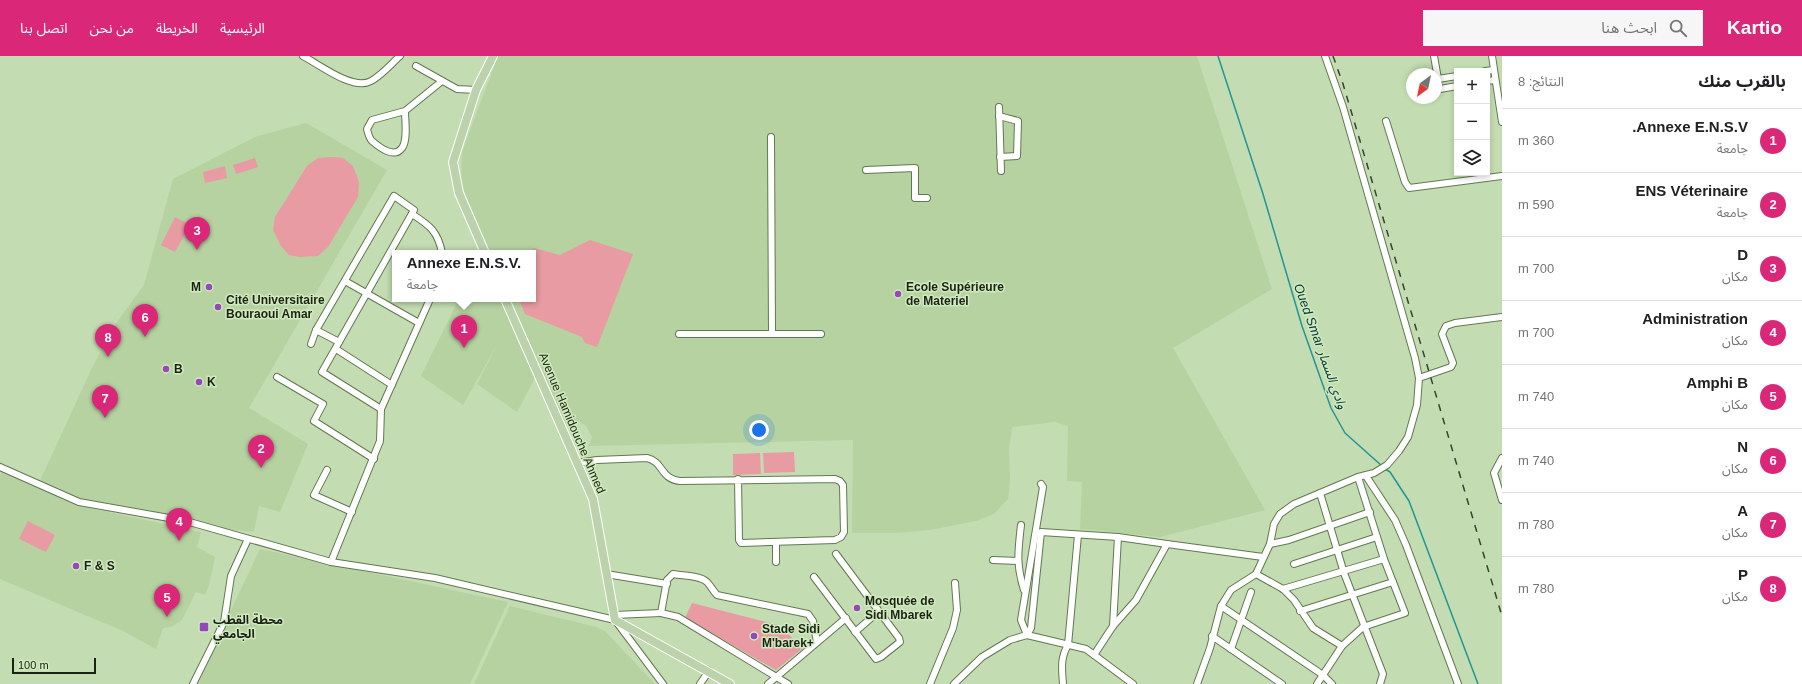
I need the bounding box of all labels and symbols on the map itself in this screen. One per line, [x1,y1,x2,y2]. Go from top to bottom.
north arrow [1406,68,1442,104]
pin: 3 [184,217,210,250]
place label: M [191,280,201,294]
place label: Ecole Supérieure de Materiel [906,280,1004,308]
water label: Oued Smar وادي السمار [1288,281,1350,412]
marker: M [204,282,214,292]
marker: Ecole Supérieure de Materiel [893,289,903,299]
place label: Cité Universitaire Bouraoui Amar [226,293,325,321]
marker: Cité Universitaire Bouraoui Amar [213,302,223,312]
pin: 6 [132,304,158,337]
pin: 1 [451,315,477,348]
pin: 8 [95,324,121,357]
street label: Avenue Hamidouche Ahmed [536,350,608,496]
place label: B [174,362,183,376]
marker: B [161,364,171,374]
place label: K [207,375,216,389]
marker: K [194,377,204,387]
pin: 7 [92,385,118,418]
your location [749,420,769,440]
pin: 2 [248,435,274,468]
pin: 4 [166,508,192,541]
place label: F & S [84,559,115,573]
marker: F & S [71,561,81,571]
pin: 5 [154,584,180,617]
place label: Mosquée de Sidi Mbarek [865,594,935,622]
marker: Mosquée de Sidi Mbarek [852,603,862,613]
place label: محطة القطب الجامعي [213,613,283,644]
marker: محطة القطب الجامعي [198,621,210,633]
place label: Stade Sidi M'barek+ [762,622,820,650]
marker: Stade Sidi M'barek+ [749,631,759,641]
scale bar [12,656,96,675]

